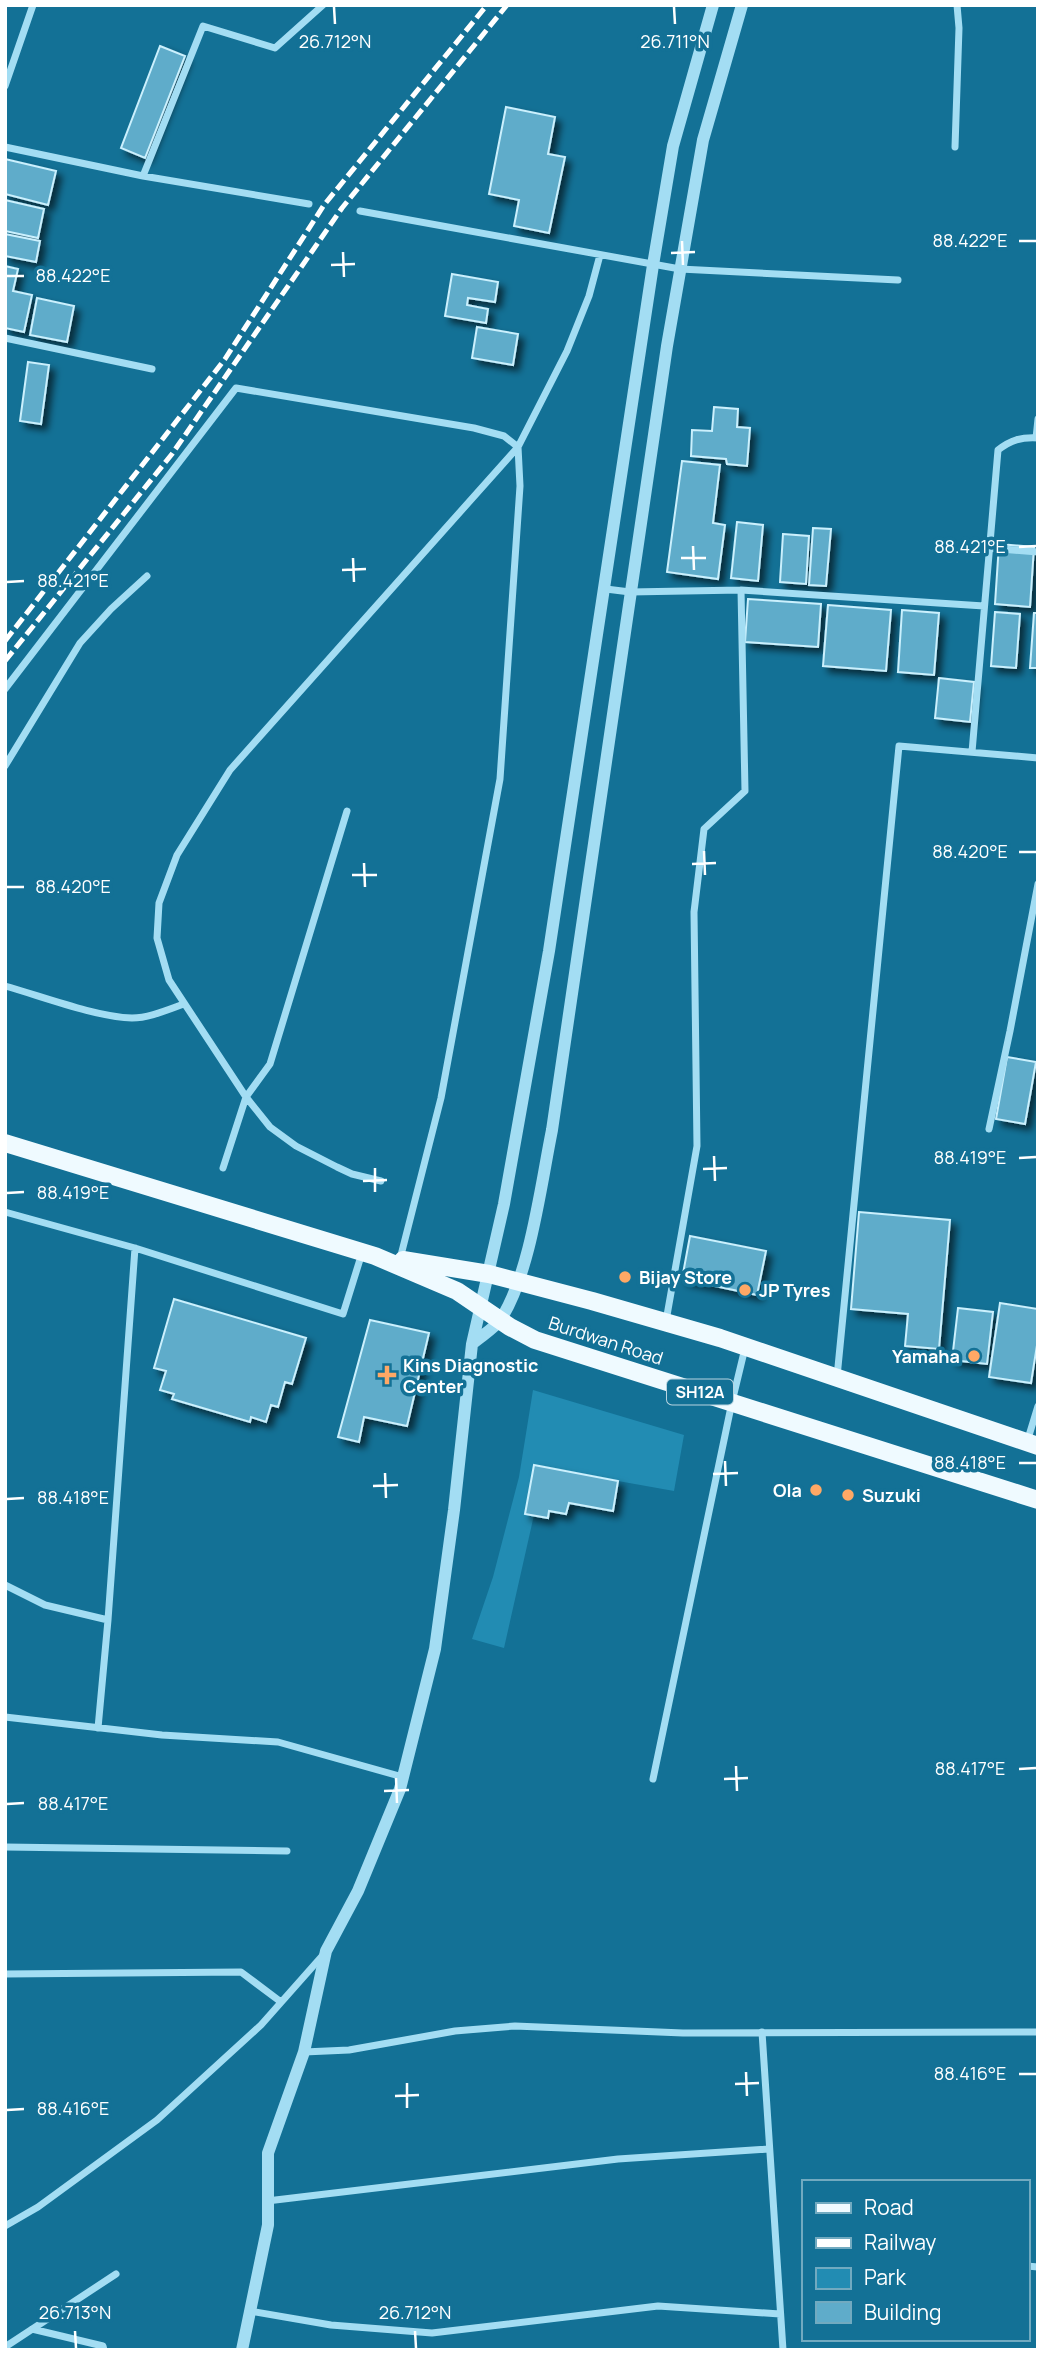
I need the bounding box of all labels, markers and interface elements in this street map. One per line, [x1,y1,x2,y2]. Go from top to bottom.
text: 26.712°N [299,29,371,53]
text: 26.711°N [640,29,710,53]
text: 88.422°E [933,228,1007,252]
text: 88.422°E [36,263,110,287]
text: 88.421°E [934,534,1006,558]
text: 88.421°E [37,568,109,592]
text: 88.420°E [932,839,1008,863]
text: 88.420°E [35,874,111,898]
text: 88.419°E [934,1145,1006,1169]
text: 88.419°E [37,1180,109,1204]
place label: Bijay Store [639,1265,732,1289]
marker: Bijay Store [617,1269,633,1285]
place label: JP Tyres [759,1278,831,1302]
marker: JP Tyres [737,1282,753,1298]
street label: Burdwan Road [546,1310,666,1370]
place label: Yamaha [892,1344,960,1368]
marker: Yamaha [966,1348,982,1364]
place label: Kins Diagnostic Center [403,1353,538,1398]
marker: Kins Diagnostic Center [377,1365,397,1385]
road number: SH12A [667,1380,733,1404]
text: 88.418°E [934,1450,1006,1474]
place label: Ola [773,1478,802,1502]
marker: Ola [808,1482,824,1498]
place label: Suzuki [862,1483,921,1507]
text: 88.418°E [37,1485,109,1509]
marker: Suzuki [840,1487,856,1503]
text: 88.417°E [935,1756,1005,1780]
text: 88.417°E [38,1791,108,1815]
text: 88.416°E [934,2061,1006,2085]
text: 88.416°E [37,2096,109,2120]
legend [802,2180,1029,2341]
text: Road [864,2193,914,2221]
text: Railway [864,2228,936,2256]
text: Park [864,2263,906,2291]
text: Building [864,2298,941,2326]
text: 26.713°N [39,2300,111,2324]
text: 26.712°N [379,2300,451,2324]

